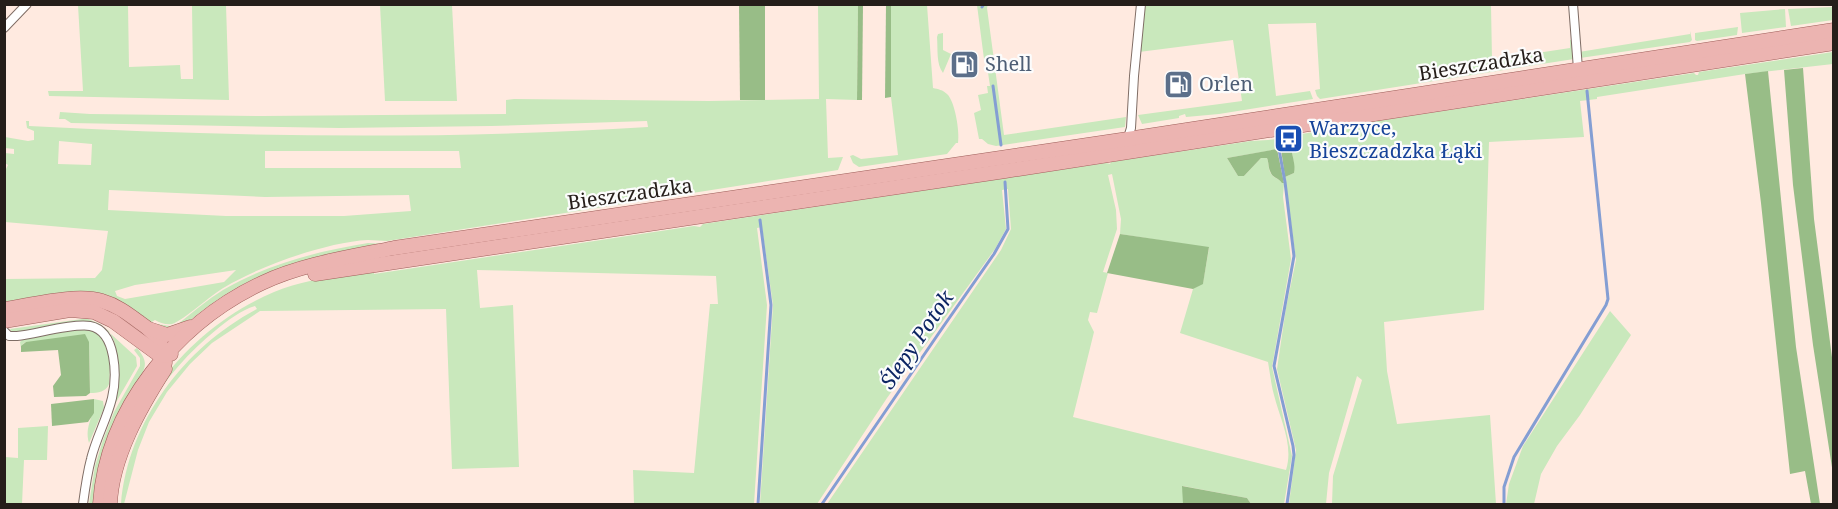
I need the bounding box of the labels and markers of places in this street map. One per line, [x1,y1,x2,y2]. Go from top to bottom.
fuel station icon: Shell [948,48,980,80]
place label: Shell [985,50,1032,77]
fuel station icon: Orlen [1162,68,1194,100]
place label: Orlen [1199,70,1253,97]
place label: Warzyce, Bieszczadzka Łąki [1309,114,1483,164]
bus stop icon: Warzyce, Bieszczadzka Łąki [1272,123,1304,155]

